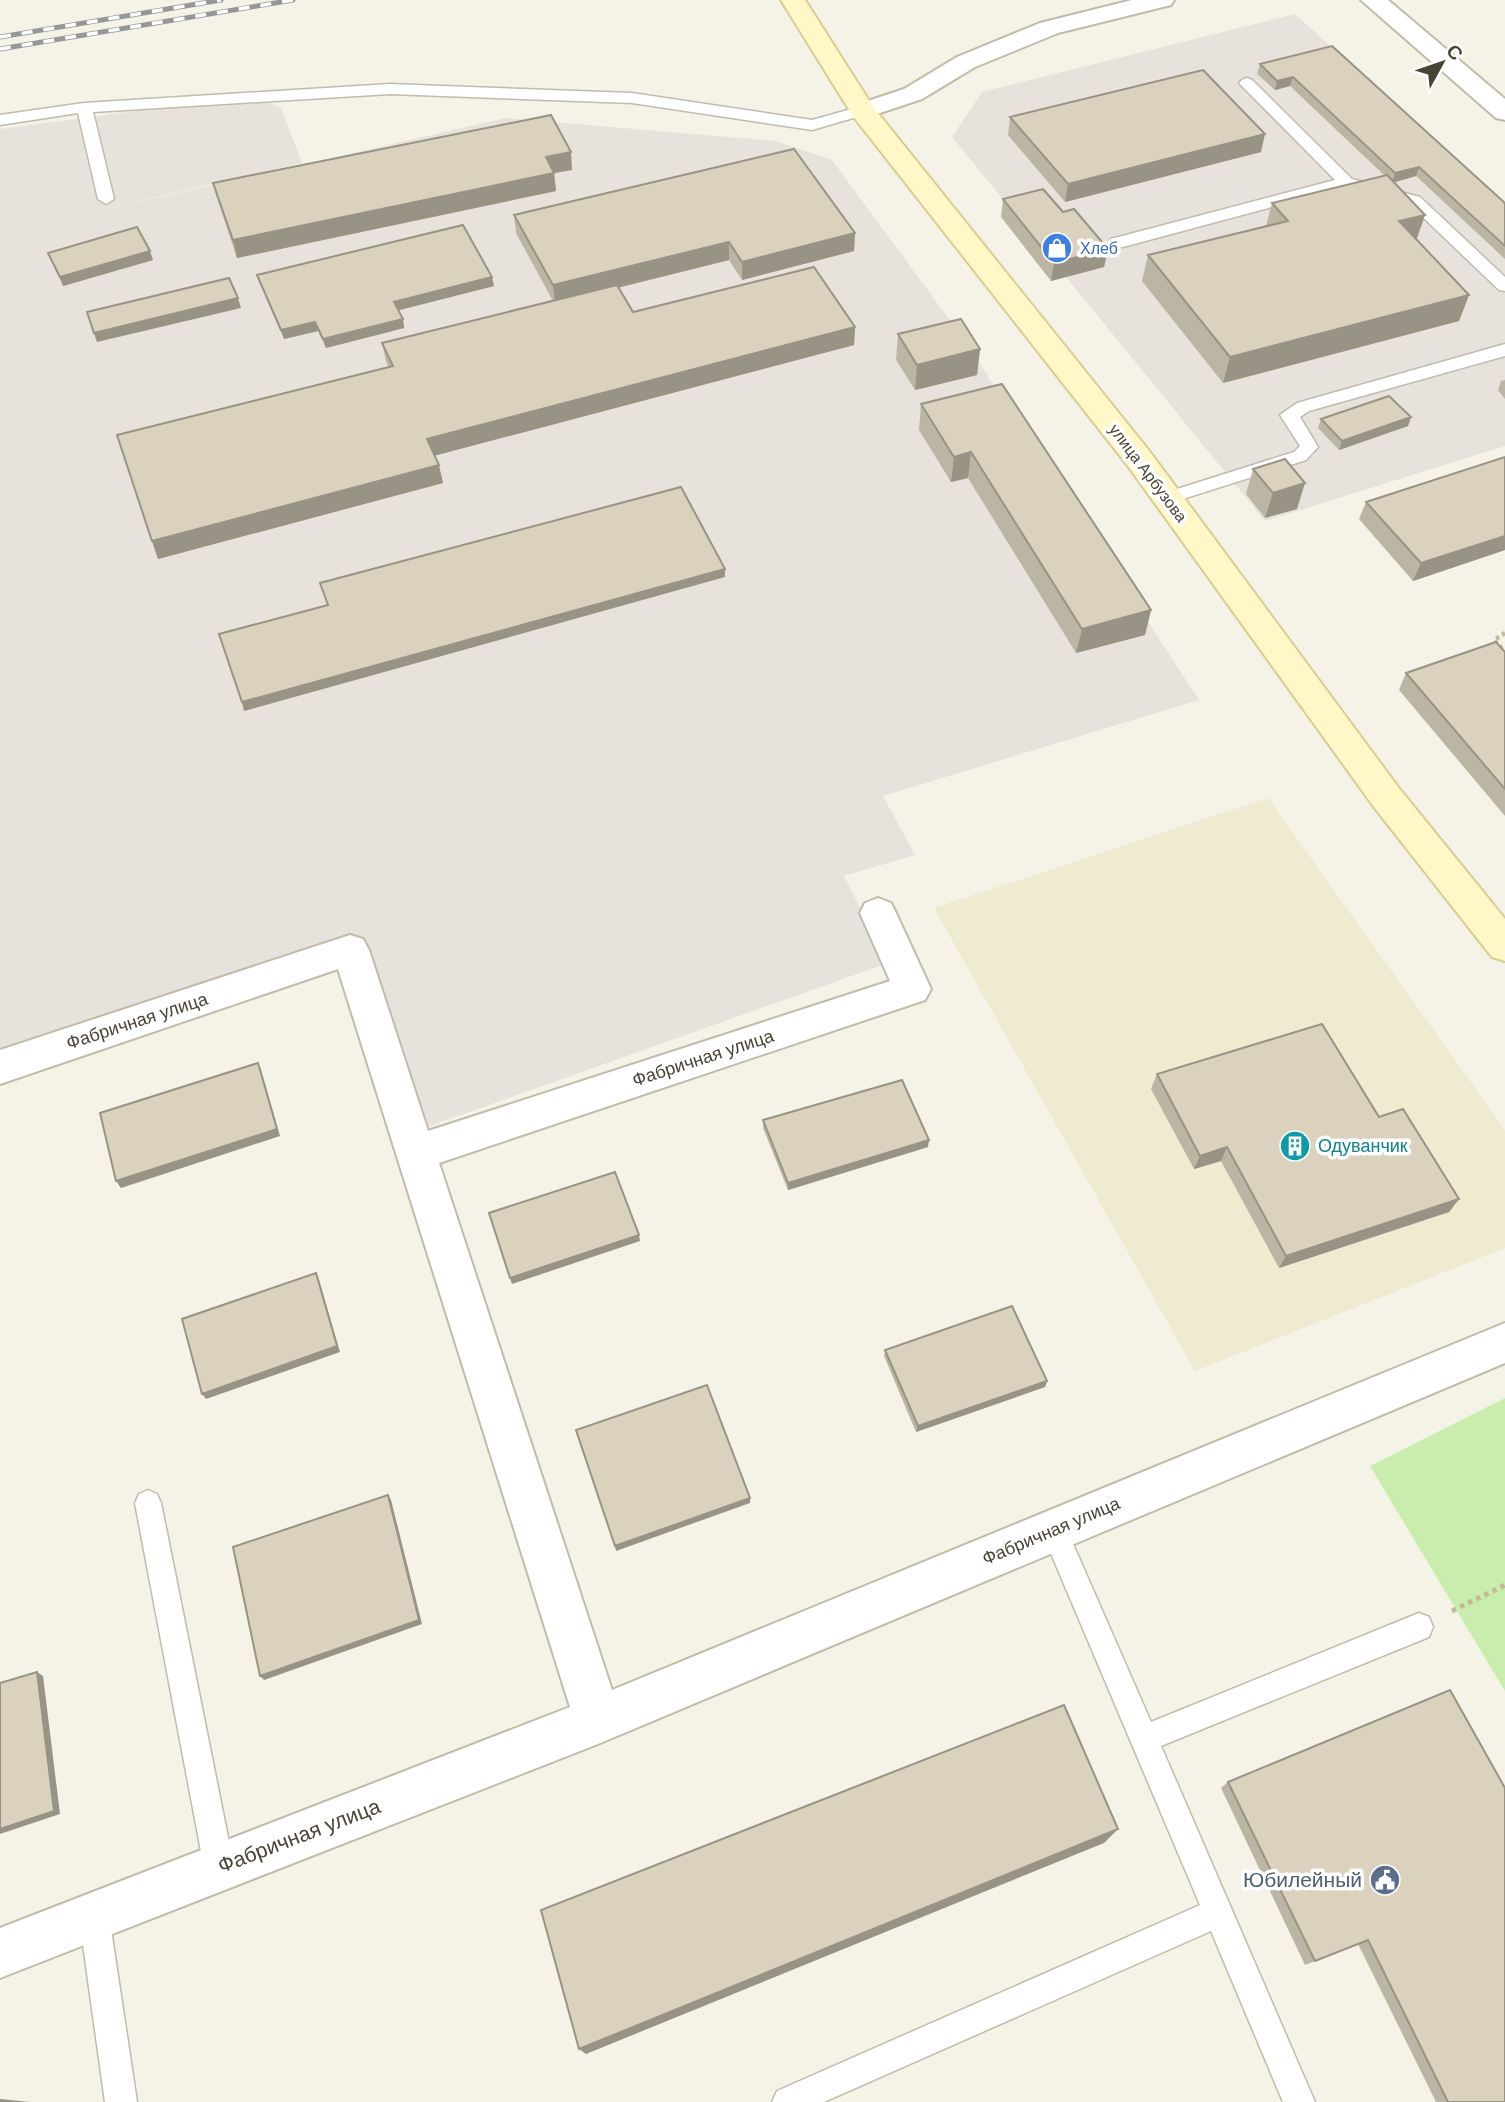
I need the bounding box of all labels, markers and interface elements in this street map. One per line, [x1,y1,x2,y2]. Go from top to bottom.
north arrow [1407,28,1477,98]
text: С [1441,39,1469,66]
shop icon: Хлеб [1040,231,1074,265]
place label: Хлеб [1080,238,1118,259]
street label: улица Арбузова [1104,420,1192,526]
street label: Фабричная улица [63,987,212,1055]
street label: Фабричная улица [629,1024,778,1092]
building icon: Одуванчик [1278,1129,1312,1163]
place label: Одуванчик [1318,1134,1408,1158]
street label: Фабричная улица [978,1491,1124,1571]
street label: Фабричная улица [214,1792,385,1880]
public building icon: Юбилейный [1368,1863,1402,1897]
place label: Юбилейный [1243,1866,1362,1894]

